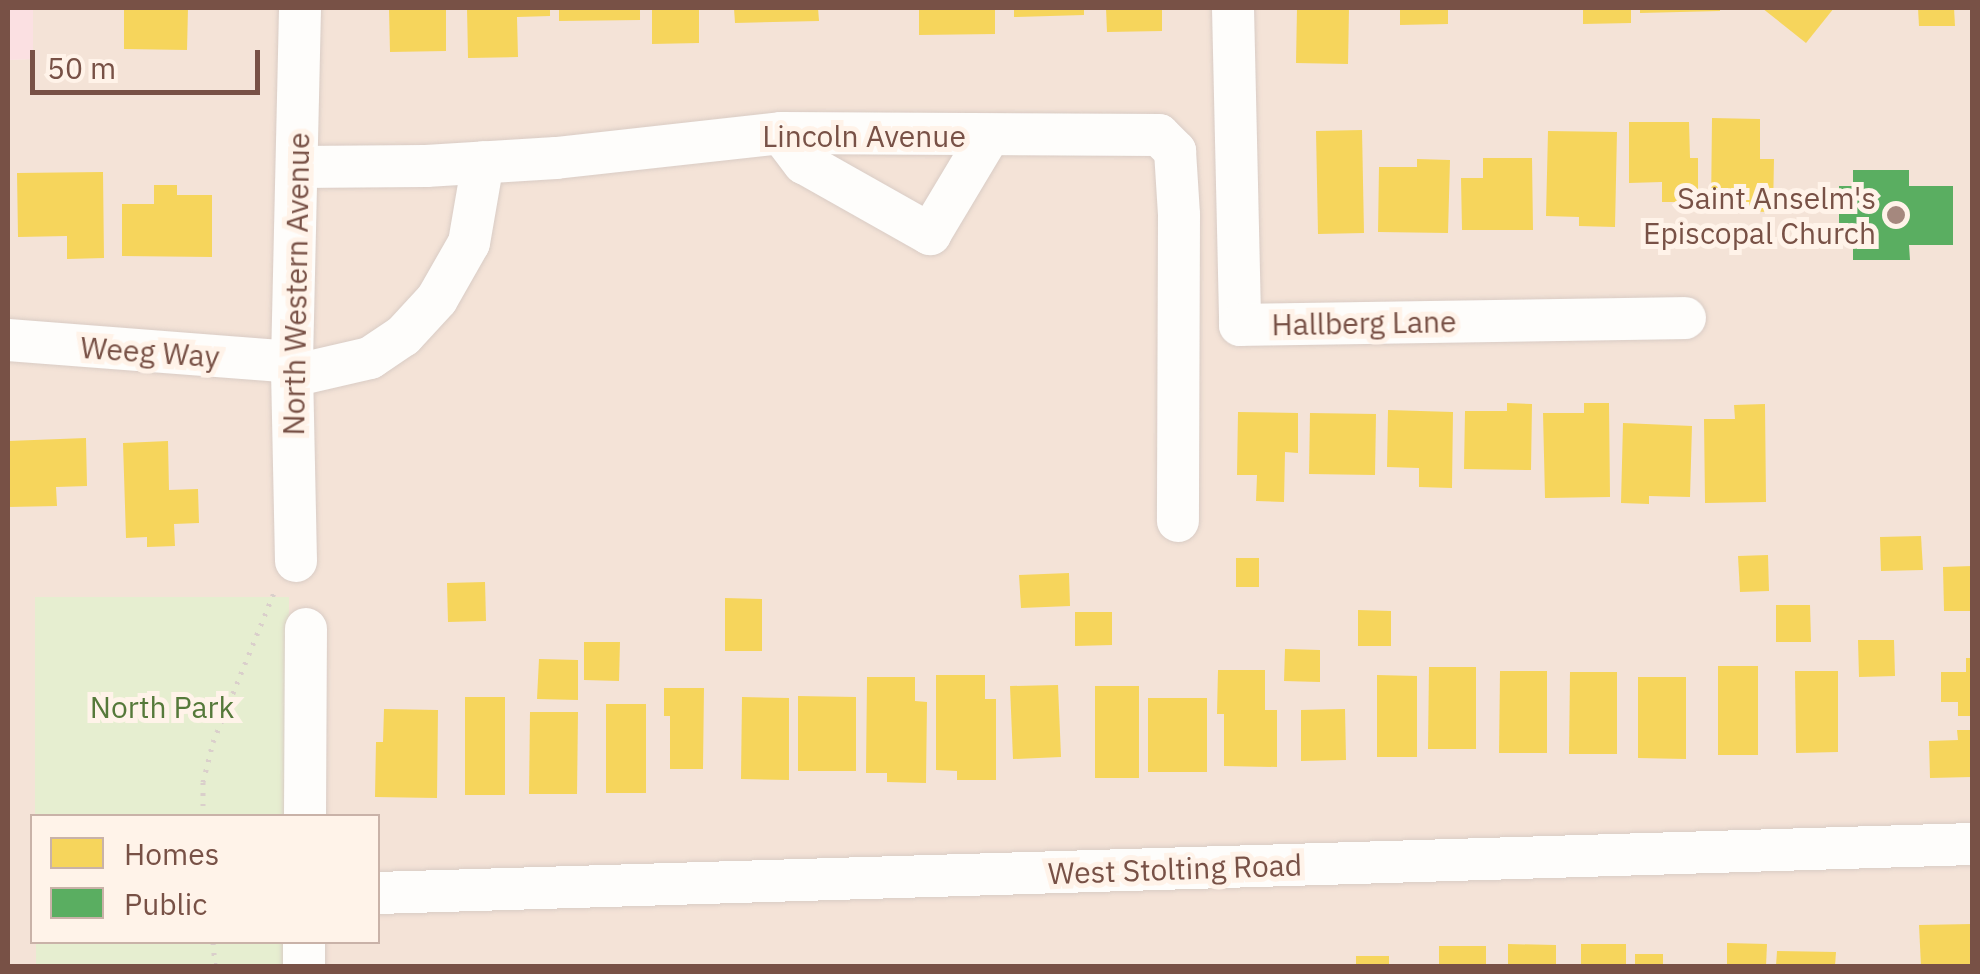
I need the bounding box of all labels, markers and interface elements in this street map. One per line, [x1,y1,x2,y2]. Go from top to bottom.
scale bar [35,30,265,92]
text: 50 m [47,48,116,87]
street label: Lincoln Avenue [762,118,966,154]
street label: North Western Avenue [275,132,317,436]
place label: Saint Anselm's Episcopal Church [1643,180,1876,250]
marker: Saint Anselm's Episcopal Church [1885,204,1907,226]
street label: Hallberg Lane [1271,303,1457,343]
street label: Weeg Way [79,329,221,375]
park label: North Park [90,689,234,725]
legend [30,814,380,944]
text: Homes [124,834,219,873]
street label: West Stolting Road [1047,847,1303,891]
text: Public [124,884,207,923]

